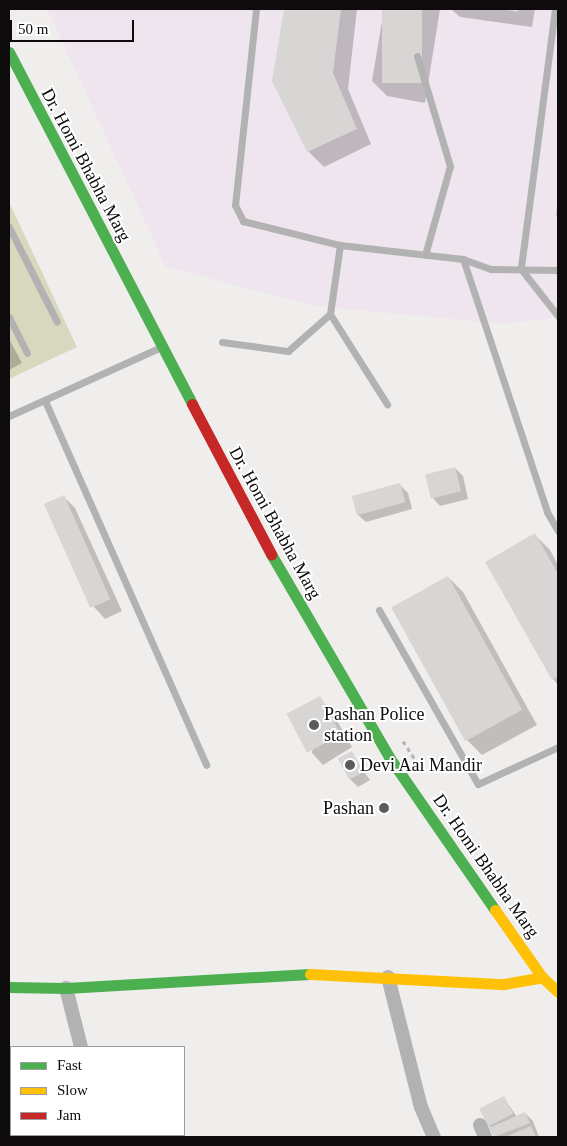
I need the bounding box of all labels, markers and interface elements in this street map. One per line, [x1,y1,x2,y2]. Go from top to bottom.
scale bar [12,10,136,42]
text: 50 m [18,21,48,37]
street label: Dr. Homi Bhabha Marg [36,85,136,245]
street label: Dr. Homi Bhabha Marg [224,443,326,603]
place label: Pashan Police station [324,704,424,746]
marker: Pashan Police station [308,719,320,731]
place label: Devi Aai Mandir [360,754,483,776]
marker: Devi Aai Mandir [344,759,356,771]
street label: Dr. Homi Bhabha Marg [428,790,544,942]
place label: Pashan [323,797,374,819]
marker: Pashan [378,802,390,814]
legend [10,1046,185,1136]
text: Fast [57,1057,82,1073]
text: Slow [57,1082,88,1098]
text: Jam [57,1107,81,1123]

